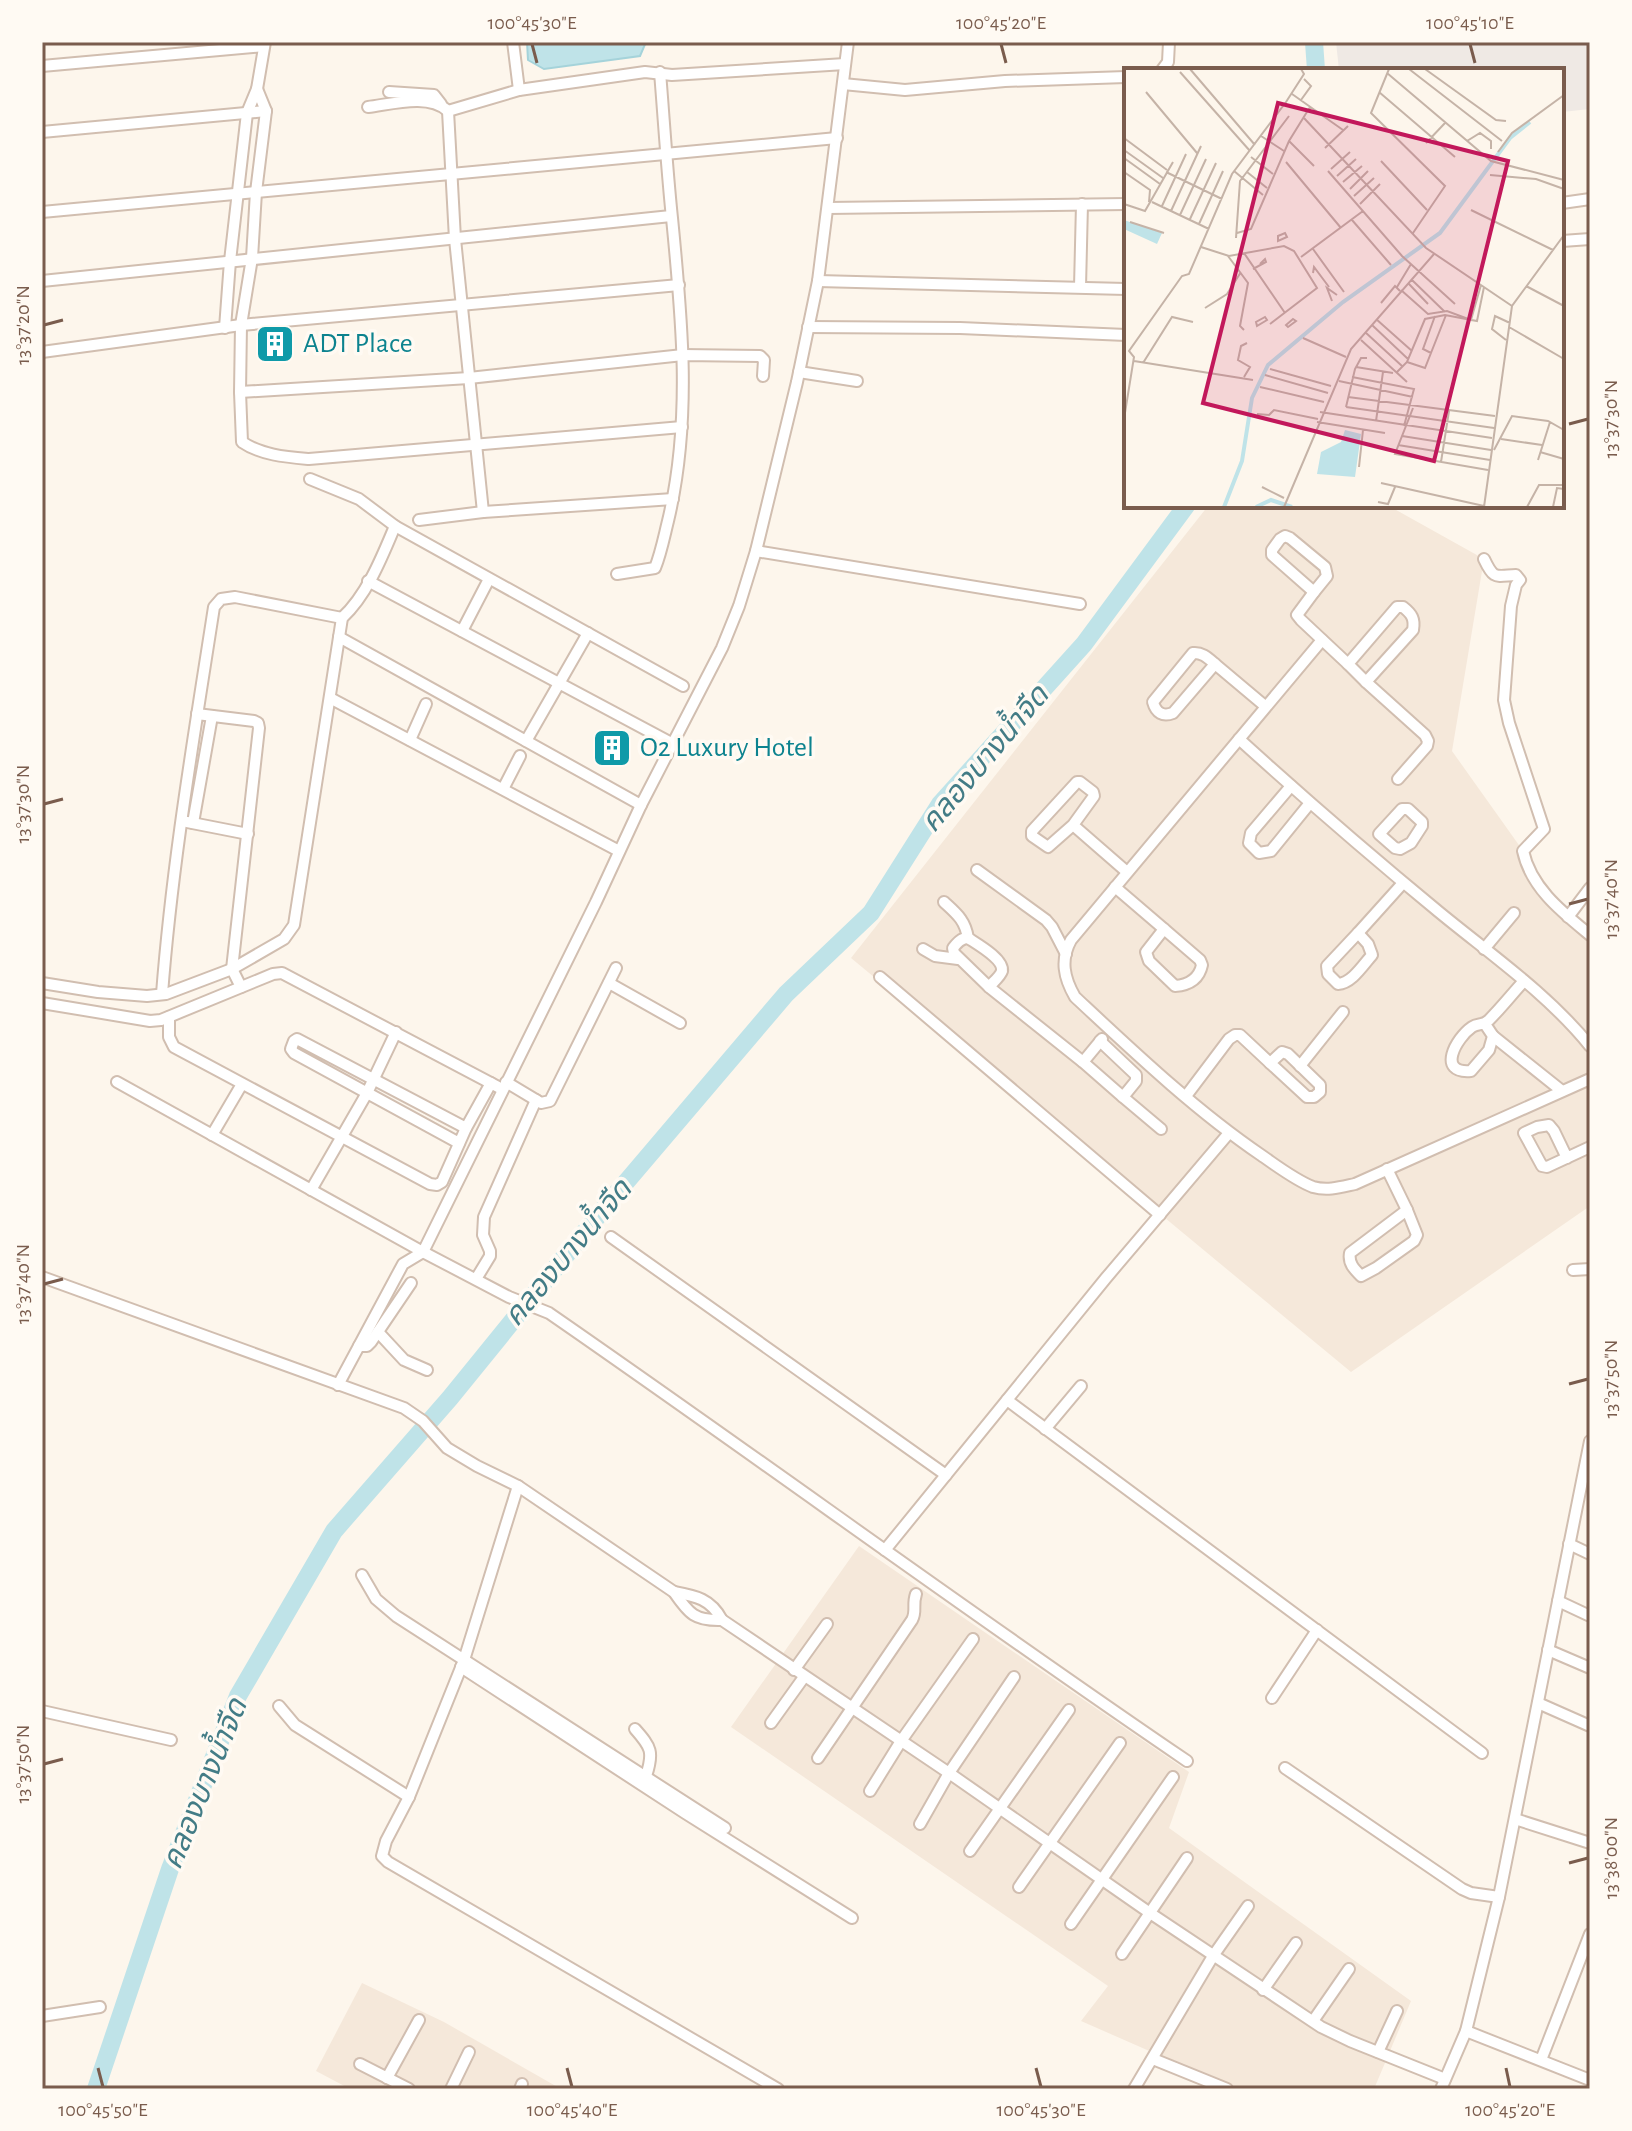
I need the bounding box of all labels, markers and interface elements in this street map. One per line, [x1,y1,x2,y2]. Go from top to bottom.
text: 100°45'30"E [487,13,577,33]
text: 100°45'20"E [956,13,1046,33]
text: 100°45'10"E [1426,13,1514,33]
inset map [1124,68,1564,508]
text: 13°37'20"N [13,285,33,365]
building icon: ADT Place [254,323,296,365]
place label: ADT Place [303,330,413,358]
text: 13°37'30"N [1601,380,1621,458]
water label: คลองบางน้ำจืด [910,675,1055,838]
building icon: O2 Luxury Hotel [591,727,633,769]
place label: O2 Luxury Hotel [640,734,814,762]
text: 13°37'30"N [13,765,33,843]
text: 13°37'40"N [1601,859,1621,939]
water label: คลองบางน้ำจืด [493,1169,638,1332]
text: 13°37'40"N [13,1244,33,1324]
text: 13°37'50"N [1601,1339,1621,1419]
water label: คลองบางน้ำจืด [151,1691,253,1873]
text: 13°37'50"N [13,1724,33,1804]
text: 13°38'00"N [1601,1817,1621,1899]
text: 100°45'50"E [58,2100,148,2120]
text: 100°45'40"E [527,2100,618,2120]
text: 100°45'30"E [996,2100,1086,2120]
text: 100°45'20"E [1465,2100,1555,2120]

